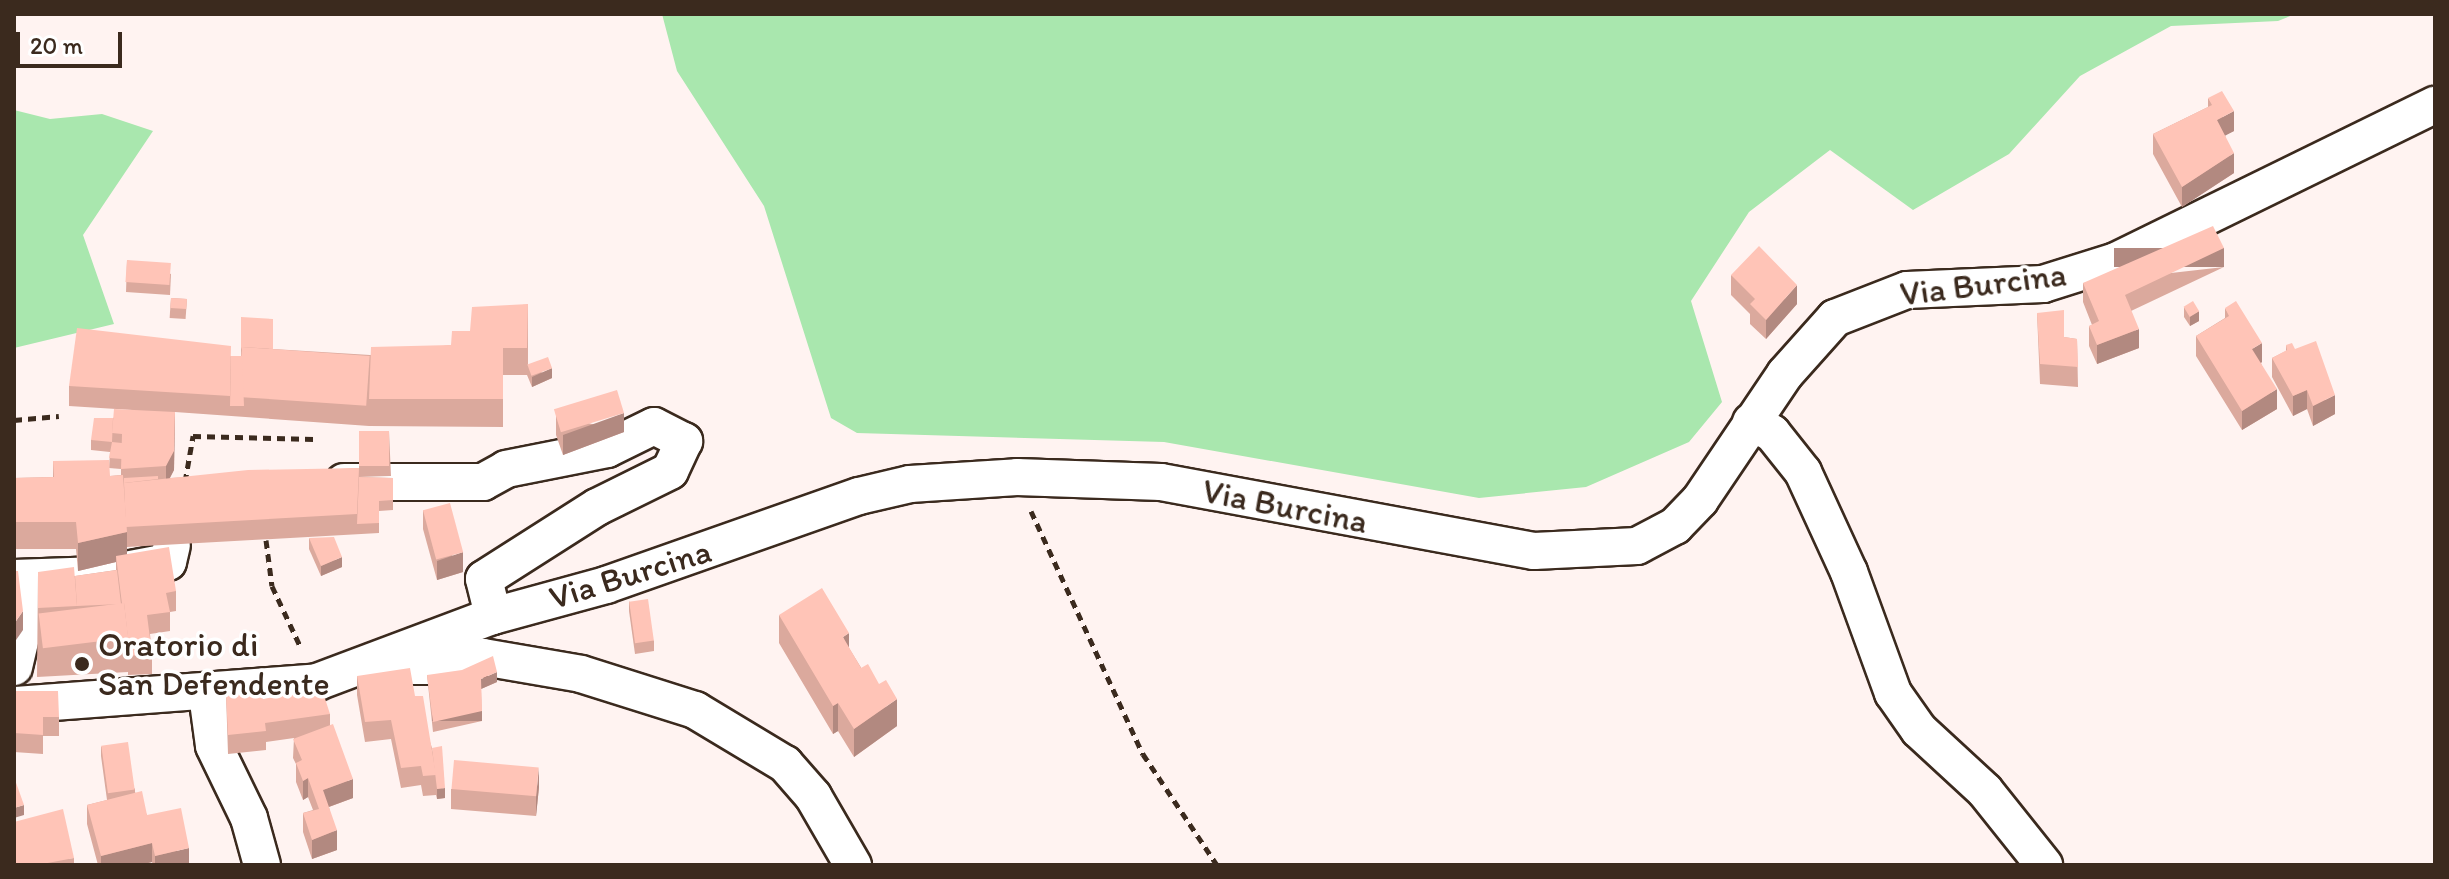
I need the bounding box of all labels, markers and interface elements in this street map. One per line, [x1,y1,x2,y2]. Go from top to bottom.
scale bar [20,16,126,66]
text: 20 m [30,31,83,60]
street label: Via Burcina [1897,253,2069,315]
street label: Via Burcina [1198,470,1372,542]
street label: Via Burcina [543,530,717,618]
place label: Oratorio di San Defendente [98,624,331,704]
marker: Oratorio di San Defendente [73,655,91,673]

